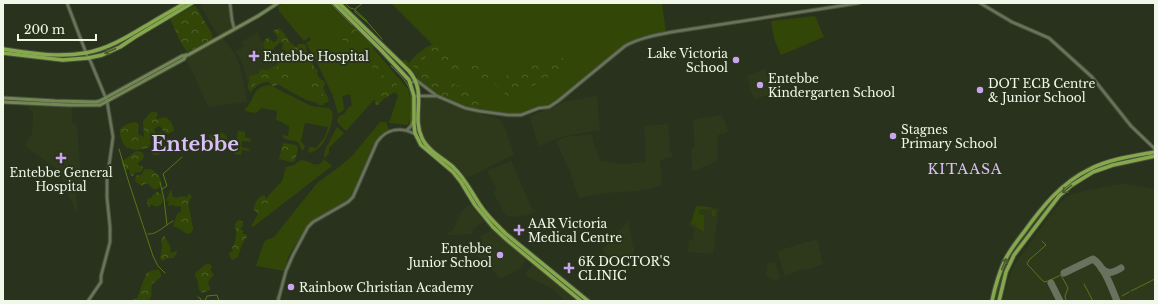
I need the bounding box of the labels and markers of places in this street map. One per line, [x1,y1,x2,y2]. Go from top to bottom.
place label: Lake Victoria School [647,46,728,75]
place label: Entebbe Hospital [263,49,369,64]
marker: Entebbe Hospital [248,50,260,62]
marker: Lake Victoria School [731,55,741,65]
place label: Entebbe Kindergarten School [768,71,895,100]
place label: DOT ECB Centre & Junior School [988,76,1095,105]
marker: Entebbe Kindergarten School [755,80,765,90]
marker: DOT ECB Centre & Junior School [975,85,985,95]
place label: Stagnes Primary School [901,122,997,151]
marker: Stagnes Primary School [888,131,898,141]
marker: Entebbe General Hospital [55,152,67,164]
place label: Entebbe General Hospital [9,165,113,194]
place label: AAR Victoria Medical Centre [527,216,622,245]
marker: AAR Victoria Medical Centre [513,224,525,236]
place label: Entebbe Junior School [406,241,492,270]
marker: Entebbe Junior School [495,250,505,260]
place label: 6K DOCTOR'S CLINIC [578,254,670,283]
marker: 6K DOCTOR'S CLINIC [563,262,575,274]
place label: Rainbow Christian Academy [299,280,474,295]
marker: Rainbow Christian Academy [286,282,296,292]

